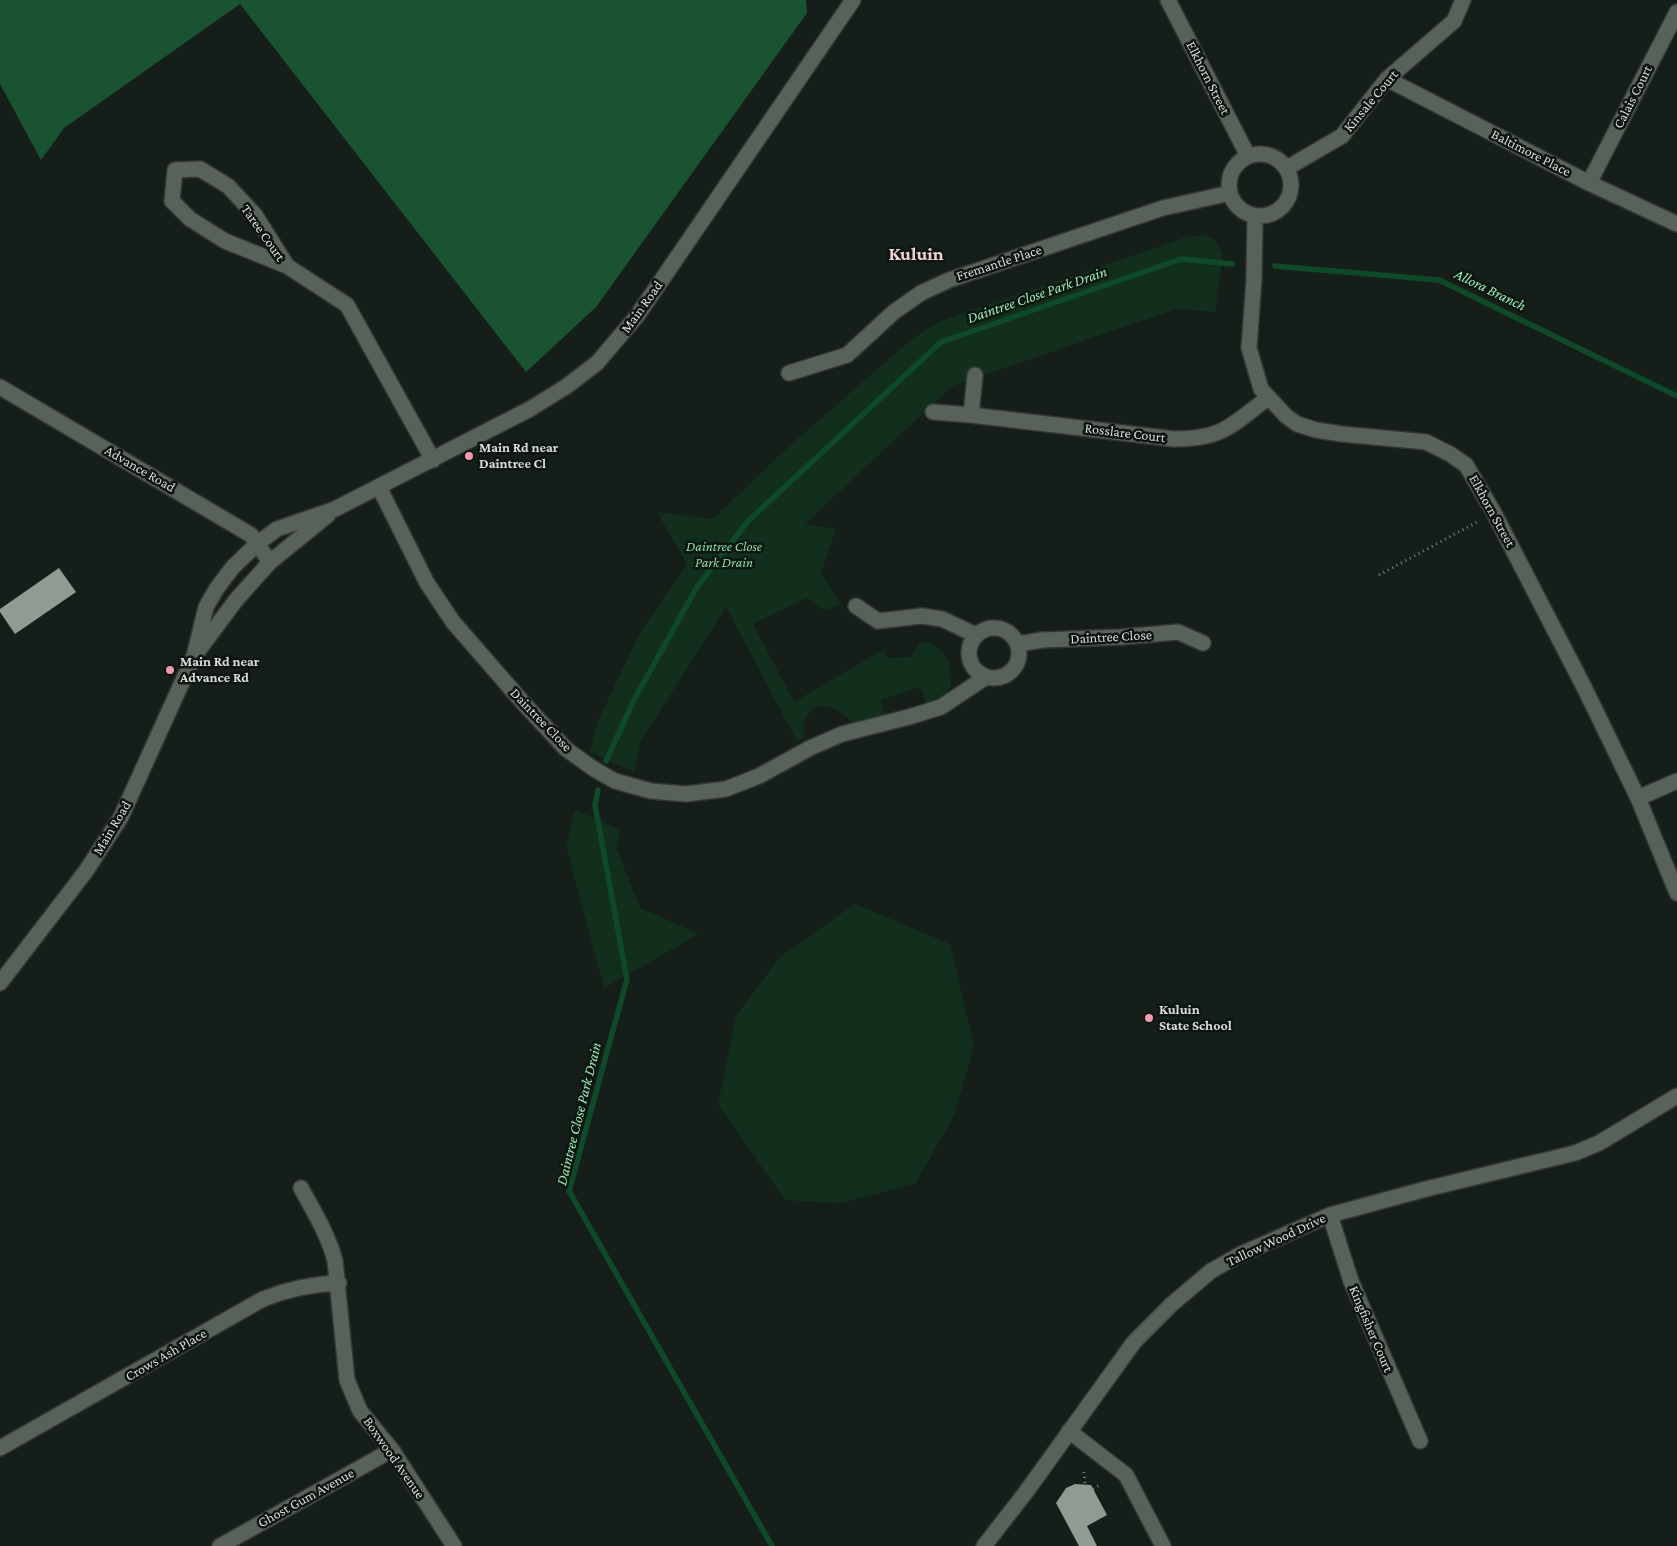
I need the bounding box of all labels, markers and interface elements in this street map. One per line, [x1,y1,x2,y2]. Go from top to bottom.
street label: Elkhorn Street [1182,38,1234,118]
street label: Calais Court [1610,63,1656,131]
street label: Kinsale Court [1340,67,1402,135]
street label: Baltimore Place [1488,126,1574,180]
street label: Taree Court [237,201,289,265]
street label: Fremantle Place [954,241,1044,285]
district label: Kuluin [888,243,944,265]
water label: Daintree Close Park Drain [965,263,1109,327]
water label: Allora Branch [1451,265,1529,315]
street label: Main Road [617,278,667,336]
street label: Rosslare Court [1084,420,1166,446]
place label: Main Rd near Daintree Cl [479,440,558,472]
street label: Advance Road [102,442,178,496]
marker: Main Rd near Daintree Cl [463,450,475,462]
street label: Elkhorn Street [1465,472,1519,550]
park label: Daintree Close Park Drain [686,539,762,572]
street label: Daintree Close [1070,626,1152,648]
place label: Main Rd near Advance Rd [180,654,259,686]
marker: Main Rd near Advance Rd [164,664,176,676]
street label: Daintree Close [507,685,575,755]
street label: Main Road [89,798,135,858]
place label: Kuluin State School [1159,1002,1232,1034]
marker: Kuluin State School [1143,1012,1155,1024]
water label: Daintree Close Park Drain [553,1041,605,1187]
street label: Tallow Wood Drive [1224,1210,1328,1270]
street label: Kingfisher Court [1345,1283,1397,1375]
street label: Crows Ash Place [122,1325,210,1385]
street label: Boxwood Avenue [360,1414,428,1502]
street label: Ghost Gum Avenue [255,1465,357,1531]

